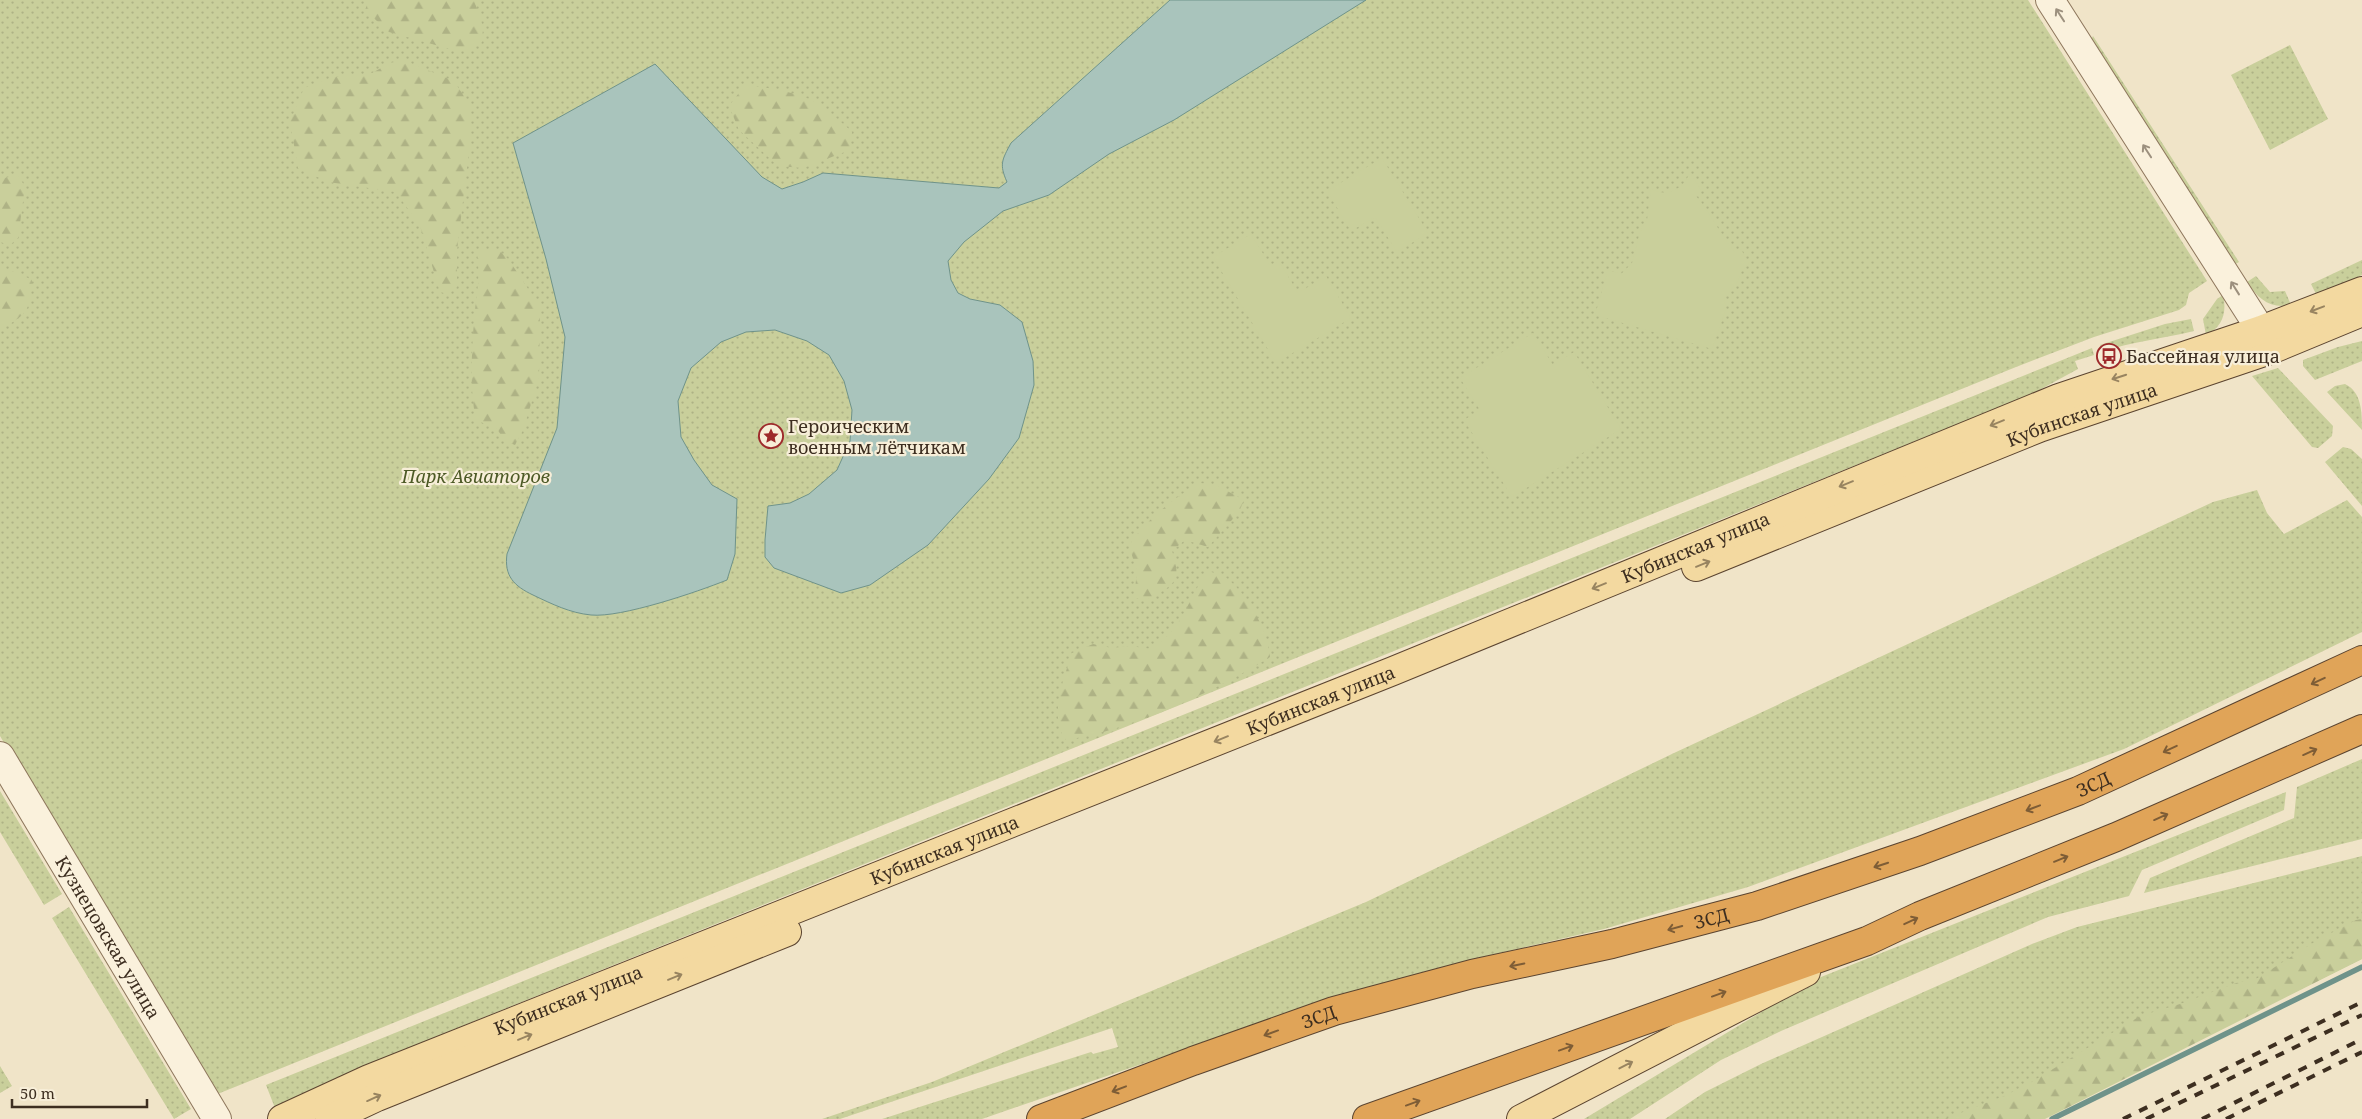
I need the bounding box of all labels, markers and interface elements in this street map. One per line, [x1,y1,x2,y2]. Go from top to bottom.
one-way arrow [2054,8,2064,22]
one-way arrow [2142,145,2152,159]
one-way arrow [2230,282,2240,296]
one-way arrow [2310,305,2325,314]
bus stop icon: Бассейная улица [2096,343,2122,369]
place label: Бассейная улица [2126,344,2280,368]
one-way arrow [2111,373,2127,383]
street label: Кубинская улица [2003,377,2160,452]
place label: Героическим военным лётчикам [788,414,966,459]
one-way arrow [1990,419,2005,428]
place icon: Героическим военным лётчикам [758,423,784,449]
park label: Парк Авиаторов [401,464,550,488]
one-way arrow [1839,480,1854,490]
street label: Кубинская улица [1618,506,1773,588]
one-way arrow [1695,559,1710,568]
one-way arrow [1592,582,1607,591]
street label: Кубинская улица [1243,659,1398,740]
one-way arrow [2311,676,2326,686]
one-way arrow [1214,734,1229,744]
one-way arrow [2163,744,2178,754]
one-way arrow [2302,747,2317,757]
street label: ЗСД [2072,766,2114,802]
one-way arrow [2026,804,2041,813]
street label: Кубинская улица [866,809,1022,890]
one-way arrow [2153,812,2168,822]
street label: Кузнецовская улица [50,851,166,1023]
one-way arrow [2053,854,2068,863]
one-way arrow [1873,860,1889,870]
street label: ЗСД [1691,902,1731,934]
one-way arrow [1903,915,1918,925]
one-way arrow [1668,923,1684,933]
street label: Кубинская улица [490,959,646,1040]
one-way arrow [1509,960,1525,970]
one-way arrow [667,972,683,981]
one-way arrow [1710,989,1726,998]
street label: ЗСД [1298,999,1339,1034]
one-way arrow [1264,1029,1279,1038]
one-way arrow [517,1032,532,1042]
one-way arrow [1557,1043,1573,1052]
one-way arrow [1619,1060,1634,1070]
scale bar [12,1076,148,1108]
text: 50 m [20,1083,55,1103]
one-way arrow [1111,1085,1127,1094]
one-way arrow [366,1093,381,1103]
one-way arrow [1404,1098,1420,1107]

